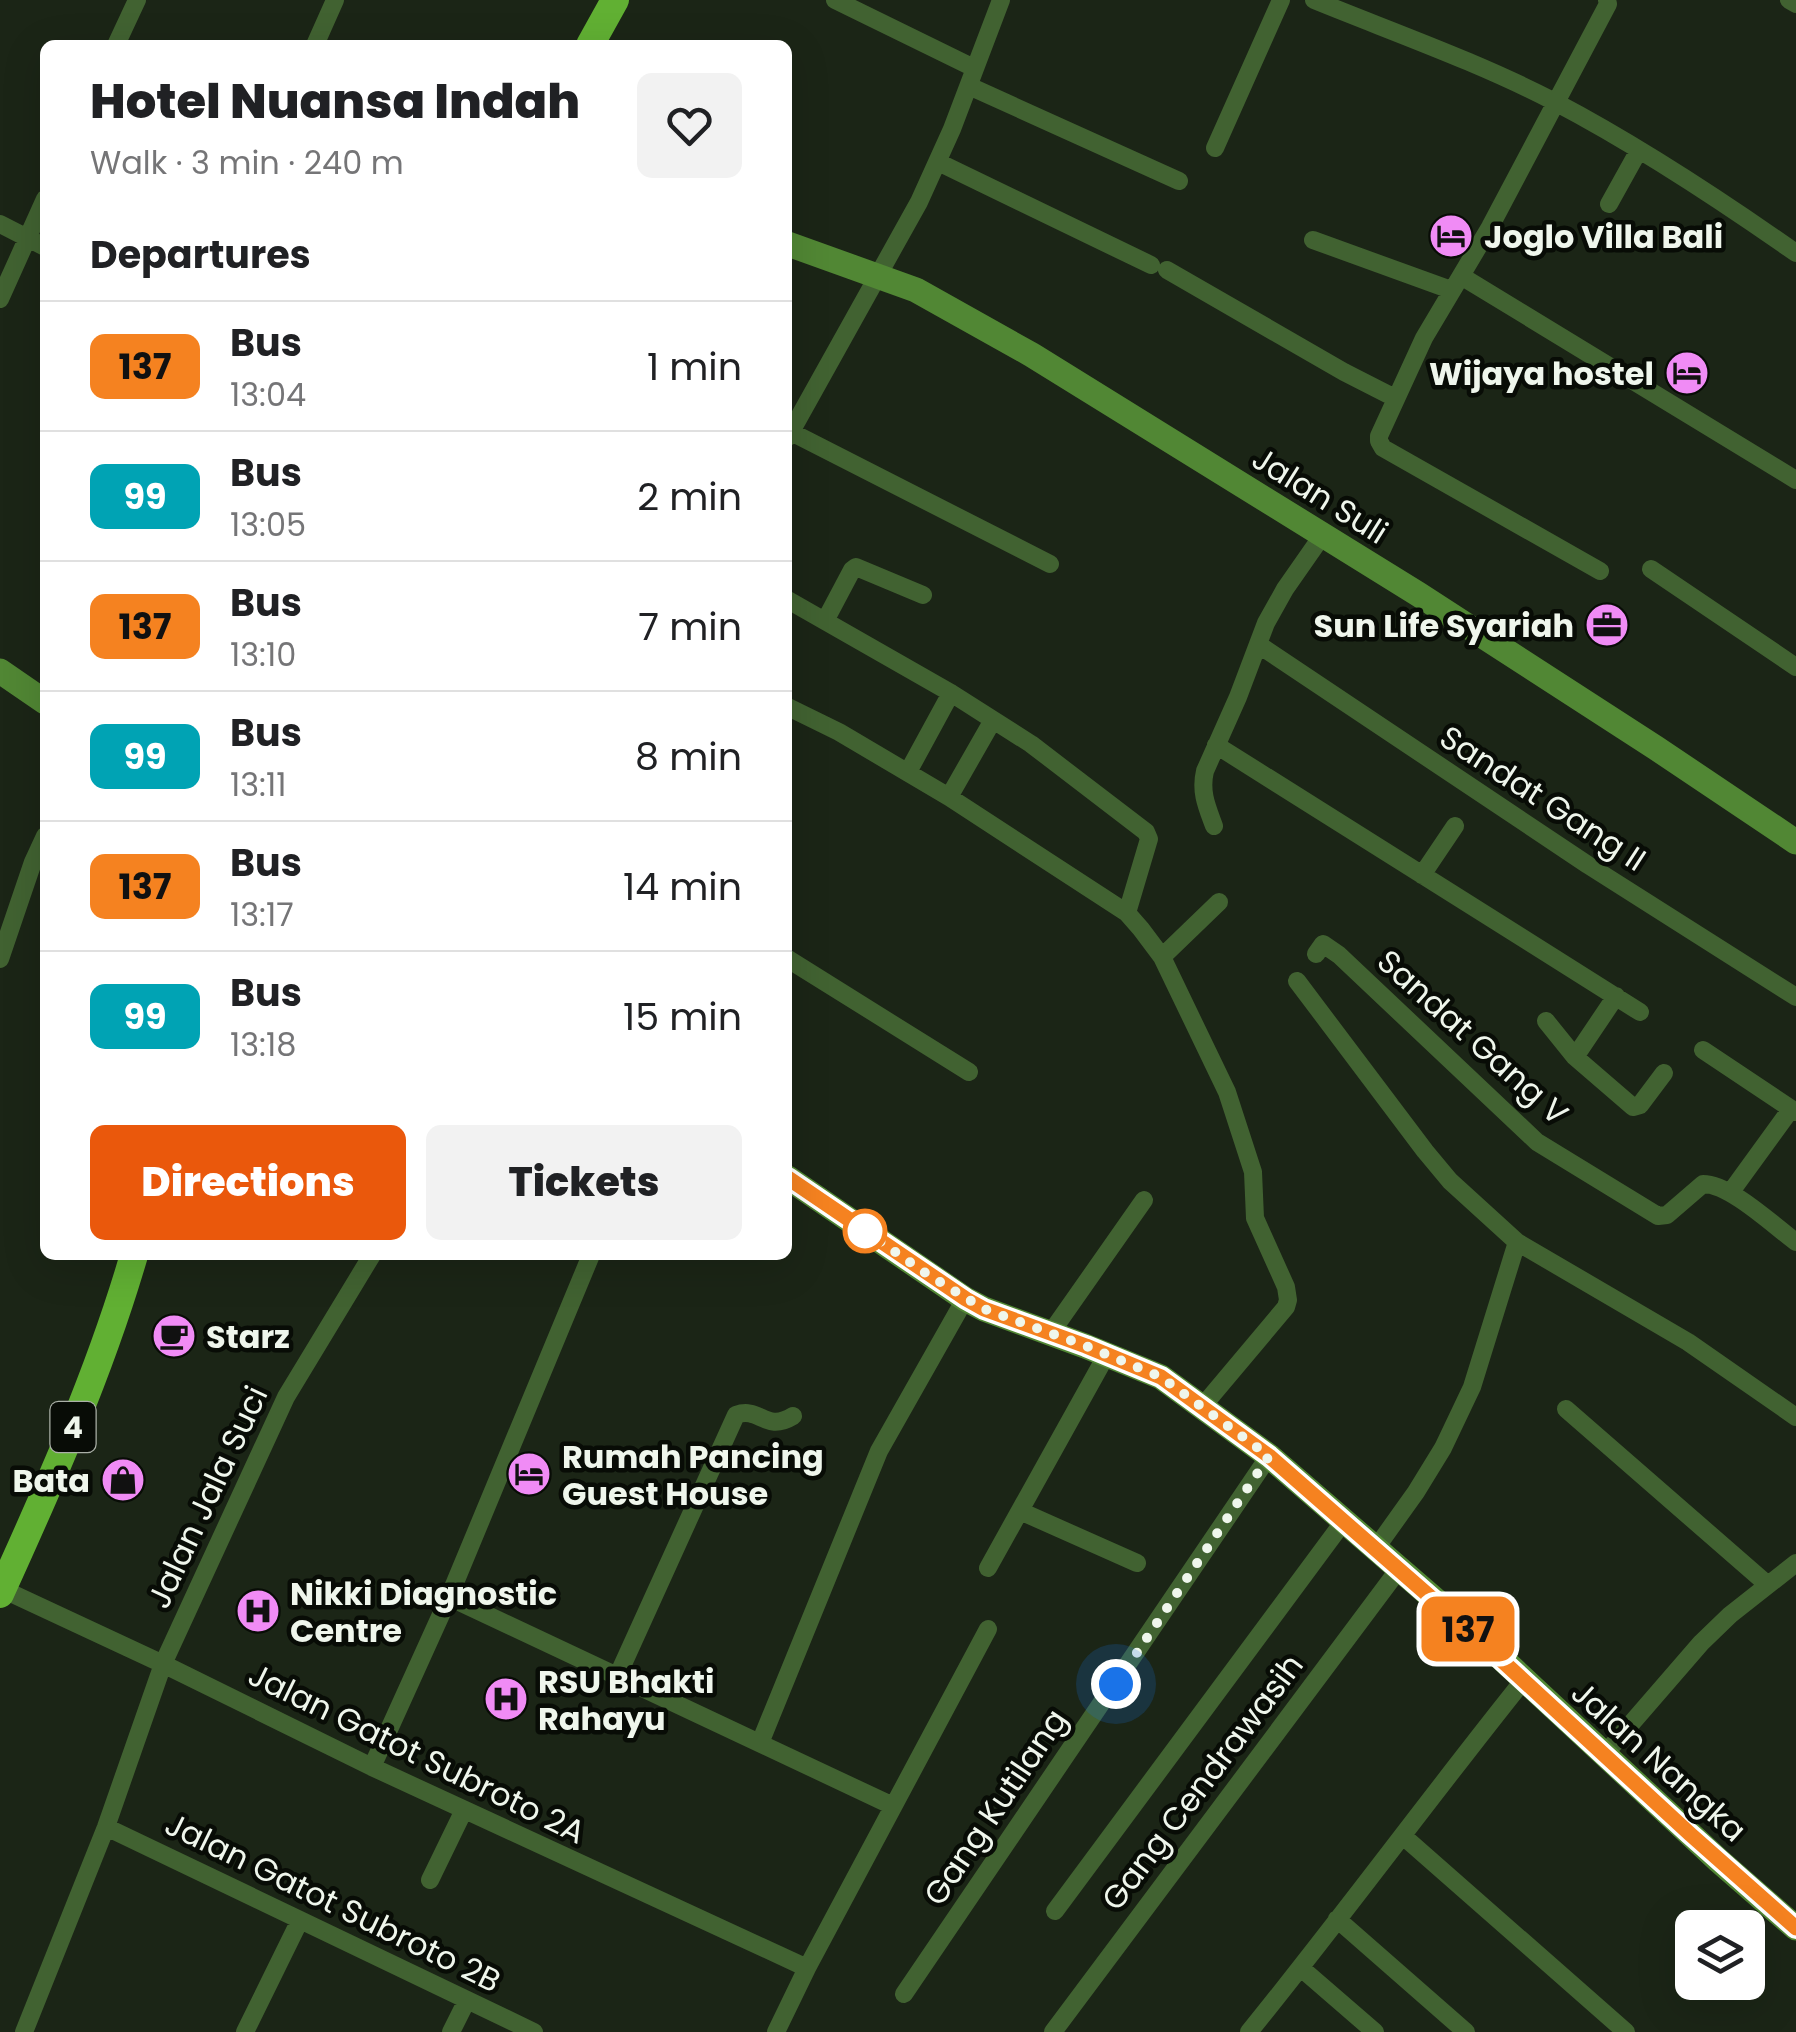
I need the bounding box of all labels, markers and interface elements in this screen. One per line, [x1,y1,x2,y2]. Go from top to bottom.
text: Hotel Nuansa Indah [90,68,580,135]
button: heart [637,73,742,178]
text: Walk · 3 min · 240 m [90,140,404,185]
hotel icon: Joglo Villa Bali [1428,213,1474,259]
place label: Joglo Villa Bali [1484,214,1723,259]
text: Departures [90,228,311,281]
text: Bus [230,316,302,369]
text: 1 min [647,340,742,393]
text: 137 [118,342,172,391]
hotel icon: Wijaya hostel [1664,350,1710,396]
place label: Wijaya hostel [1429,351,1654,396]
text: 13:04 [230,372,306,417]
street label: Jalan Suli [1244,436,1396,554]
text: Bus [230,446,302,499]
text: 2 min [637,470,742,523]
text: 99 [123,472,167,521]
text: 13:05 [230,502,306,547]
text: Bus [230,576,302,629]
text: 7 min [638,600,742,653]
text: 137 [118,602,172,651]
office icon: Sun Life Syariah [1584,602,1630,648]
place label: Sun Life Syariah [1314,603,1574,648]
text: 13:10 [230,632,296,677]
text: Bus [230,706,302,759]
street label: Sandat Gang II [1431,715,1655,881]
text: 8 min [635,730,742,783]
text: 99 [123,732,167,781]
text: 13:11 [230,762,286,807]
text: Bus [230,836,302,889]
text: 14 min [623,860,742,913]
text: 137 [118,862,172,911]
text: 13:17 [230,892,294,937]
street label: Sandat Gang V [1368,939,1578,1135]
text: Bus [230,966,302,1019]
text: 15 min [623,990,742,1043]
text: 99 [123,992,167,1041]
text: 13:18 [230,1022,296,1067]
button: Directions [90,1125,406,1240]
button: Tickets [426,1125,742,1240]
unlabelled marker [844,1210,886,1252]
cafe icon: Starz [151,1313,197,1359]
place label: Starz [206,1314,290,1359]
street label: Jalan Jala Suci [136,1379,278,1615]
road number: 4 [50,1402,96,1452]
place label: Rumah Pancing Guest House [562,1434,824,1516]
hotel icon: Rumah Pancing Guest House [506,1451,552,1497]
shop icon: Bata [100,1457,146,1503]
place label: Bata [12,1458,90,1503]
place label: Nikki Diagnostic Centre [290,1571,557,1653]
hospital icon: Nikki Diagnostic Centre [235,1588,281,1634]
line badge: 137 [1410,1596,1526,1662]
text: 137 [1441,1605,1495,1654]
street label: Gang Cendrawasih [1091,1645,1313,1919]
street label: Jalan Gatot Subroto 2A [241,1652,593,1854]
place label: RSU Bhakti Rahayu [538,1659,714,1741]
your location [1091,1659,1141,1709]
street label: Jalan Nangka [1562,1670,1756,1852]
hospital icon: RSU Bhakti Rahayu [483,1676,529,1722]
street label: Gang Kutilang [913,1700,1077,1914]
street label: Jalan Gatot Subroto 2B [158,1801,508,2003]
map controls [1675,1910,1765,2000]
button: layers [1675,1910,1765,2000]

